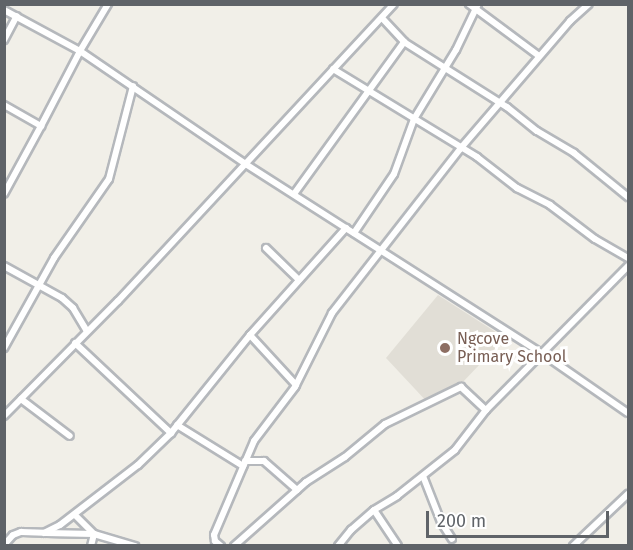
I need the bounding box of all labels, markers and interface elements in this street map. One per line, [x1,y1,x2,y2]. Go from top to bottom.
place label: Ngcove Primary School [457,329,566,367]
marker: Ngcove Primary School [438,341,452,355]
scale bar [429,499,612,537]
text: 200 m [437,510,486,532]

